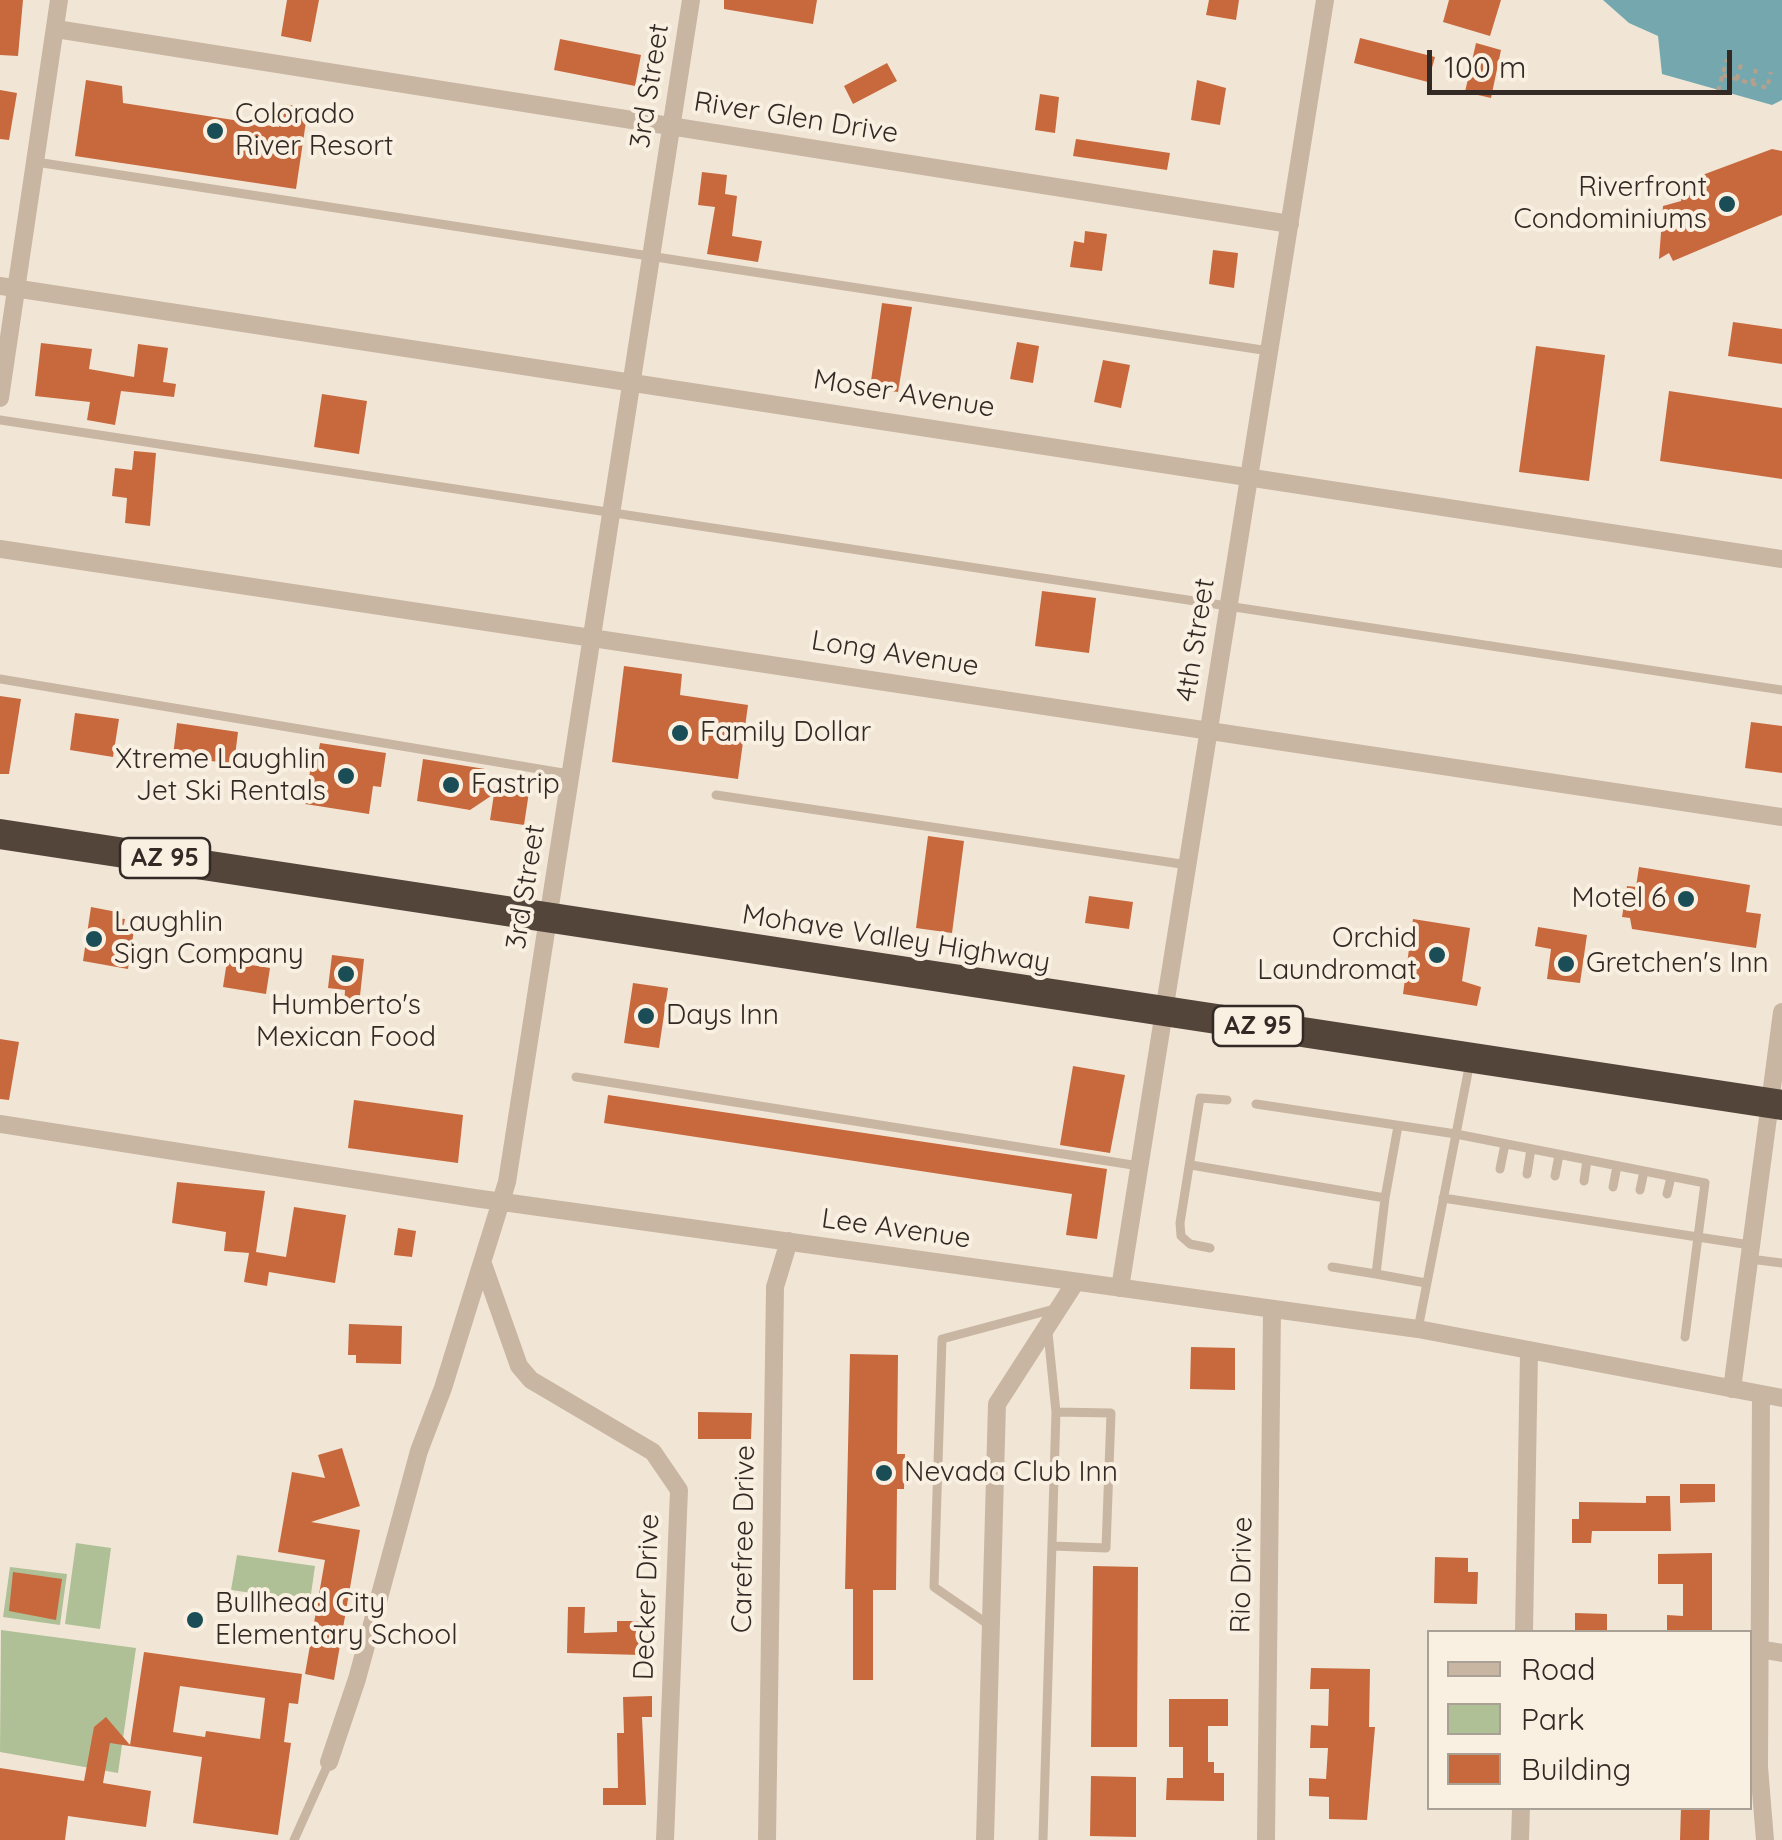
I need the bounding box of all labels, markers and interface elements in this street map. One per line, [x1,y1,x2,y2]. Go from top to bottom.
street label: 3rd Street [624,21,676,151]
scale bar [1432,30,1737,92]
text: 100 m [1444,48,1526,86]
street label: River Glen Drive [691,85,901,151]
place label: Colorado River Resort [235,98,393,164]
marker: Colorado River Resort [204,120,226,142]
place label: Riverfront Condominiums [1513,171,1707,237]
marker: Riverfront Condominiums [1716,193,1738,215]
street label: Moser Avenue [811,363,997,425]
street label: 4th Street [1170,576,1222,704]
street label: Long Avenue [809,624,981,684]
place label: Family Dollar [700,716,871,750]
marker: Family Dollar [669,722,691,744]
place label: Xtreme Laughlin Jet Ski Rentals [115,743,326,809]
marker: Xtreme Laughlin Jet Ski Rentals [335,765,357,787]
place label: Fastrip [471,768,560,802]
marker: Fastrip [440,774,462,796]
street label: 3rd Street [500,822,552,952]
road number: AZ 95 [120,838,210,878]
place label: Motel 6 [1572,882,1666,916]
marker: Motel 6 [1675,888,1697,910]
street label: Mohave Valley Highway [740,898,1052,980]
place label: Laughlin Sign Company [114,906,304,972]
place label: Orchid Laundromat [1257,922,1417,988]
marker: Laughlin Sign Company [83,928,105,950]
marker: Orchid Laundromat [1426,944,1448,966]
place label: Gretchen's Inn [1586,947,1769,981]
marker: Gretchen's Inn [1555,953,1577,975]
marker: Humberto's Mexican Food [335,963,357,985]
place label: Humberto's Mexican Food [256,989,436,1055]
place label: Days Inn [666,999,779,1033]
marker: Days Inn [635,1005,657,1027]
road number: AZ 95 [1213,1006,1303,1046]
street label: Lee Avenue [819,1202,973,1256]
street label: Carefree Drive [726,1445,762,1633]
place label: Nevada Club Inn [904,1456,1118,1490]
marker: Nevada Club Inn [873,1462,895,1484]
street label: Decker Drive [627,1513,667,1681]
street label: Rio Drive [1224,1516,1260,1634]
place label: Bullhead City Elementary School [215,1587,458,1653]
marker: Bullhead City Elementary School [184,1609,206,1631]
legend [1427,1630,1752,1810]
text: Road [1521,1650,1595,1688]
text: Park [1521,1700,1585,1738]
text: Building [1521,1750,1631,1788]

